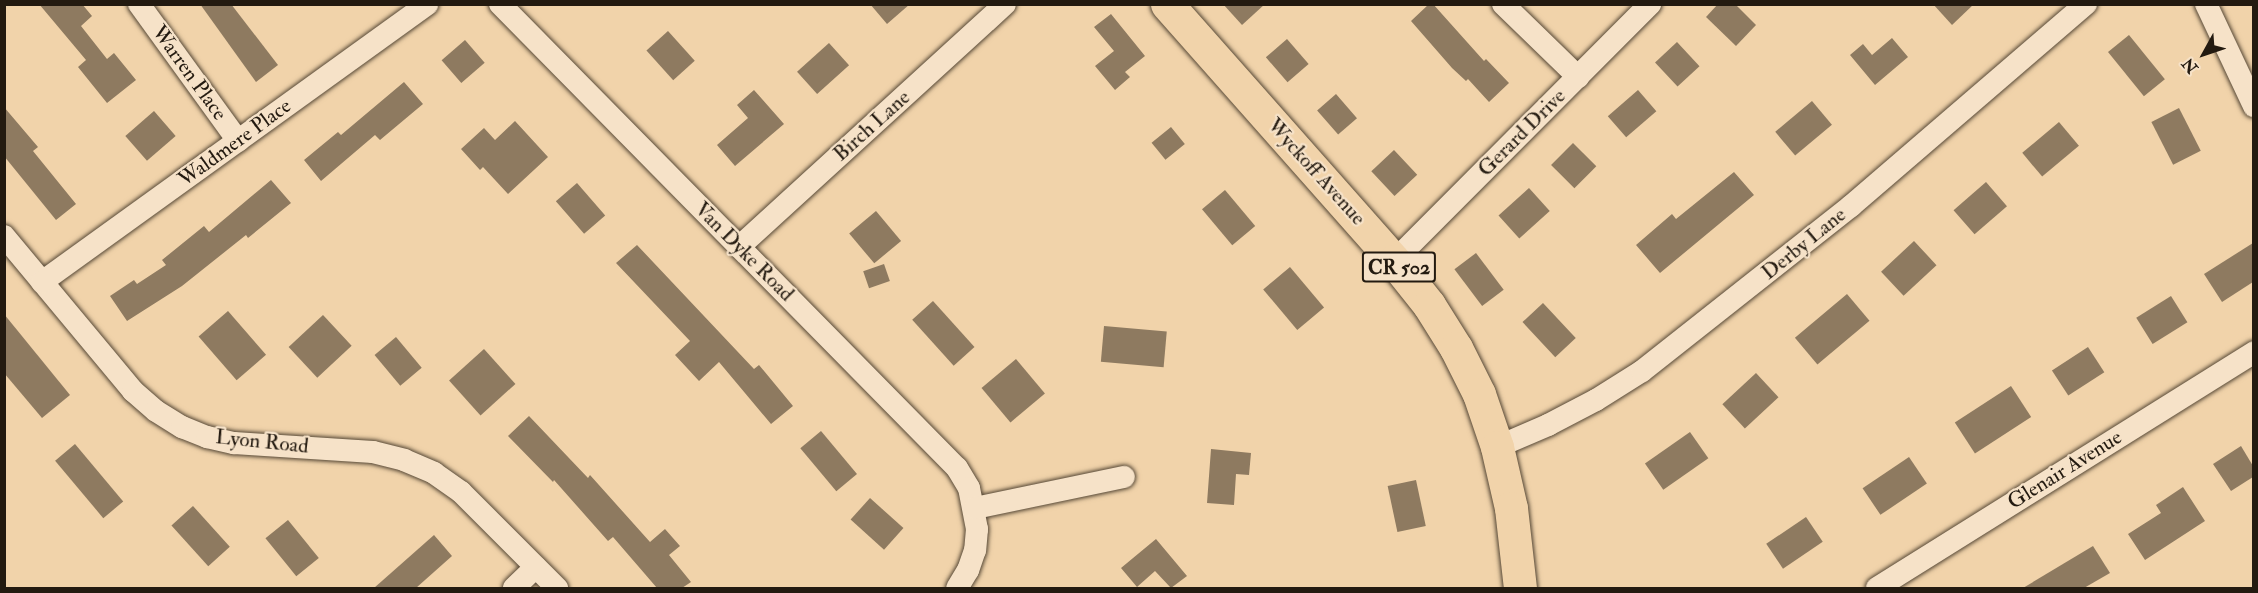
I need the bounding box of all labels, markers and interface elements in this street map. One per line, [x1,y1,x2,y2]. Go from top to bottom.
street label: Warren Place [146,21,232,125]
north arrow [2174,24,2234,84]
text: N [2178,54,2202,77]
street label: Gerard Drive [1473,84,1571,182]
street label: Birch Lane [829,85,915,167]
street label: Waldmere Place [174,94,296,192]
street label: Wyckoff Avenue [1261,113,1371,231]
street label: Van Dyke Road [689,197,799,307]
street label: Derby Lane [1757,202,1851,286]
road number: CR 502 [1362,250,1436,284]
street label: Lyon Road [214,425,310,459]
street label: Glenair Avenue [2003,425,2127,515]

